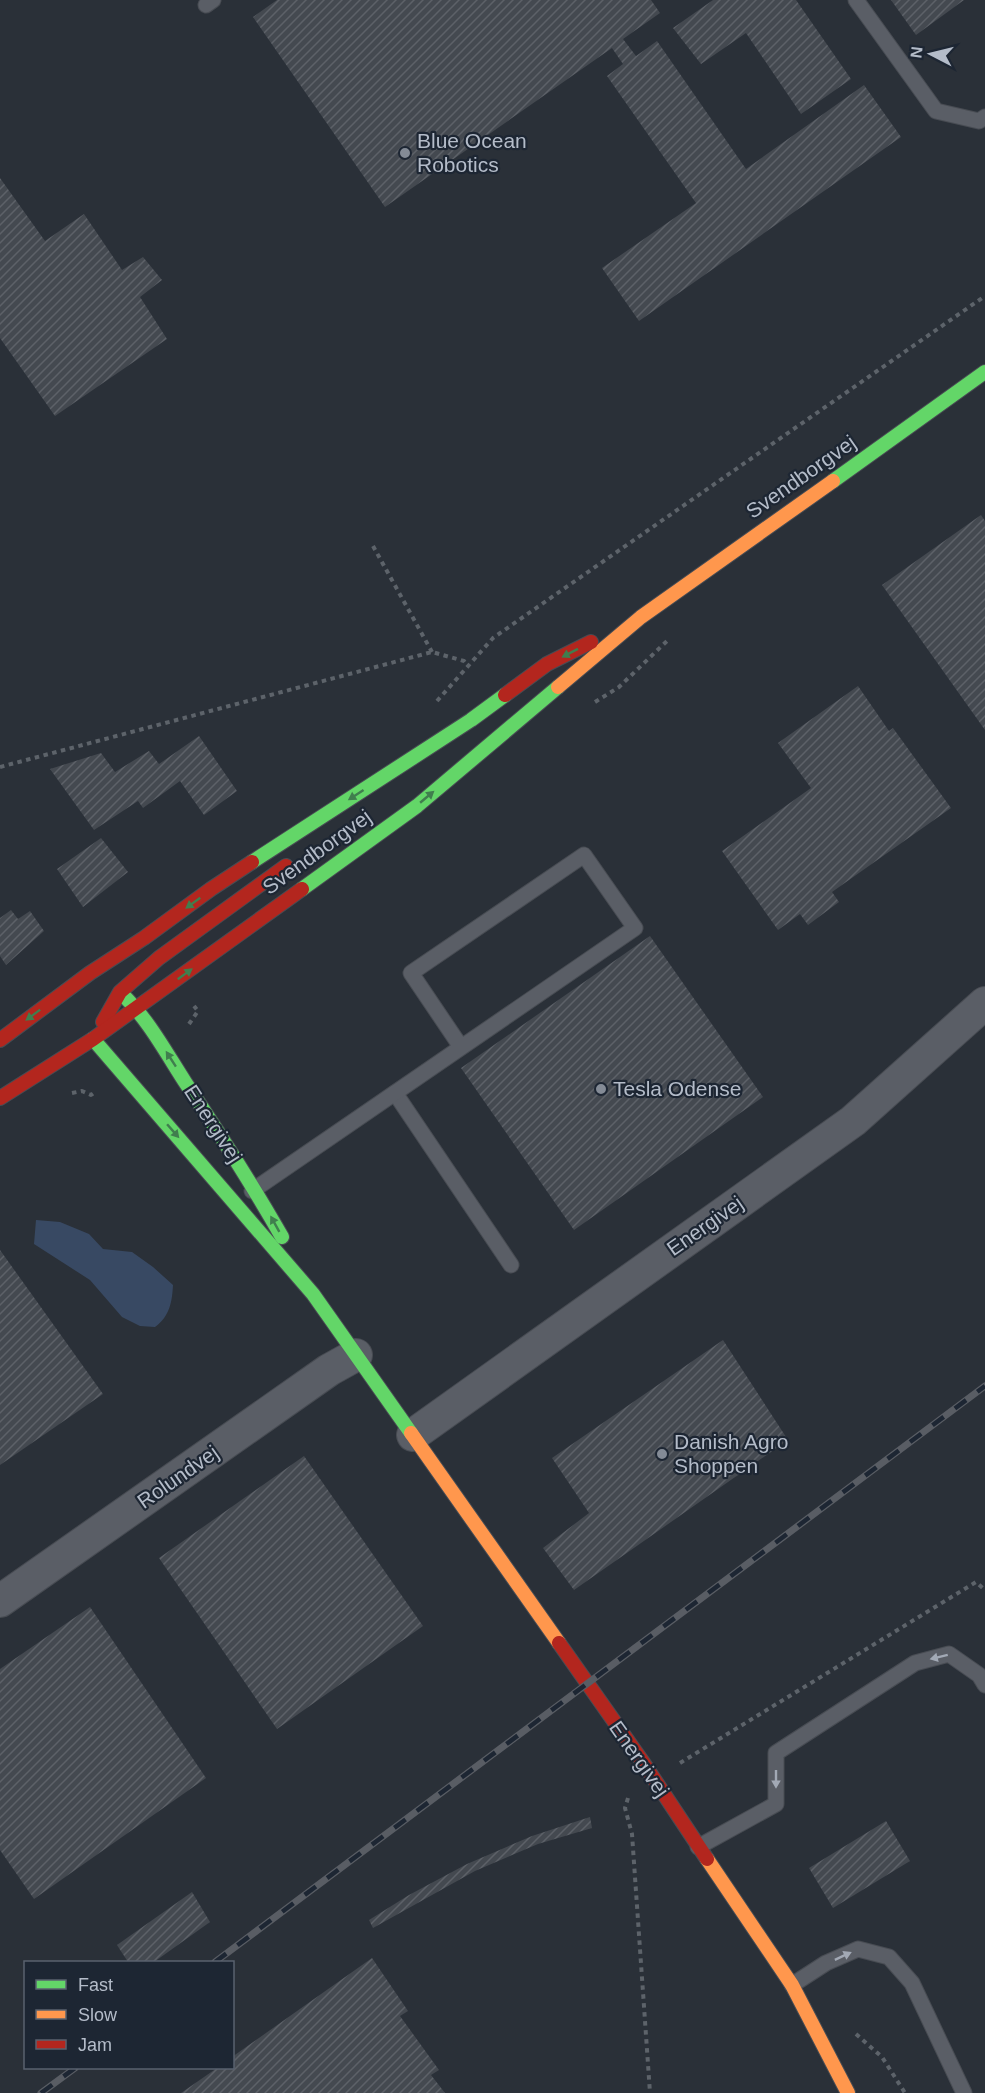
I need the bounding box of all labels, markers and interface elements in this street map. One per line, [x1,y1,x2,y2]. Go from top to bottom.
north arrow [901,24,961,84]
text: N [907,45,926,59]
place label: Blue Ocean Robotics [417,129,527,176]
marker: Blue Ocean Robotics [398,146,412,160]
street label: Svendborgvej [742,430,860,523]
one-way arrow [562,648,579,657]
one-way arrow [348,789,364,801]
one-way arrow [419,791,434,804]
street label: Svendborgvej [258,805,375,899]
one-way arrow [185,896,200,908]
one-way arrow [176,968,192,980]
one-way arrow [26,1009,42,1021]
one-way arrow [165,1051,176,1067]
place label: Tesla Odense [613,1077,741,1100]
street label: Energivej [180,1081,247,1167]
marker: Tesla Odense [594,1082,608,1096]
one-way arrow [166,1123,179,1138]
street label: Energivej [662,1191,747,1260]
one-way arrow [270,1215,280,1232]
place label: Danish Agro Shoppen [674,1430,788,1477]
street label: Rolundvej [133,1440,223,1513]
marker: Danish Agro Shoppen [655,1447,669,1461]
one-way arrow [930,1652,948,1662]
street label: Energivej [605,1716,674,1801]
one-way arrow [771,1769,781,1788]
one-way arrow [834,1951,851,1960]
legend [24,1961,234,2069]
text: Fast [78,1975,113,1995]
text: Slow [78,2005,118,2025]
text: Jam [78,2035,112,2055]

